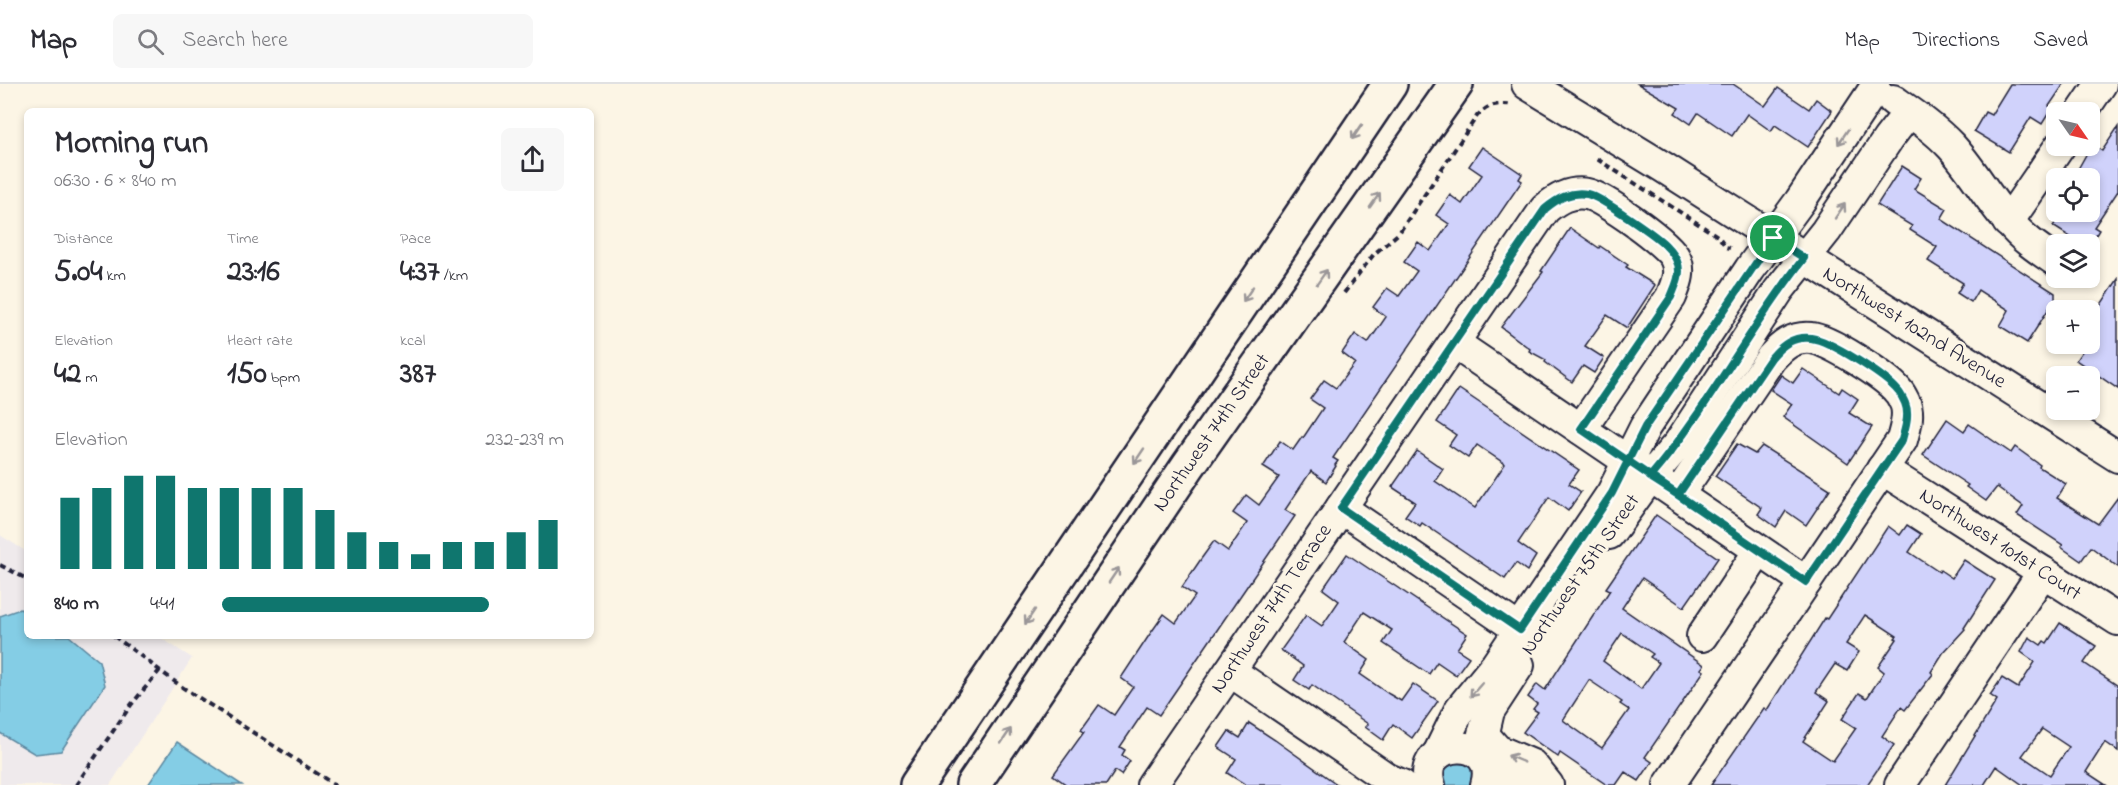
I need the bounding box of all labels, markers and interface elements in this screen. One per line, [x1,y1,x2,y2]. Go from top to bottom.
search box [113,14,533,68]
text: Map [30,21,77,62]
icon: search [134,25,167,58]
text: Search here [182,25,288,57]
text: Map [1844,26,1880,56]
text: Directions [1913,26,2000,56]
text: Saved [2033,26,2088,56]
north arrow [2046,102,2100,156]
map controls [2046,102,2100,420]
text: Morning run [54,120,208,168]
one-way arrow [1351,124,1363,140]
button: share [501,128,564,191]
one-way arrow [1837,128,1849,144]
text: 06:30 · 6 × 840 m [54,167,177,196]
button: locate [2046,168,2100,222]
one-way arrow [1369,193,1381,209]
one-way arrow [1833,203,1846,220]
pin [1747,212,1798,263]
icon: arrive [1756,221,1789,254]
text: Distance [54,227,113,251]
text: Time [227,227,259,251]
text: Pace [400,227,431,251]
button: layers [2046,234,2100,288]
text: 5.04 [54,251,103,295]
text: 23:16 [227,251,280,295]
text: 4:37 [400,251,440,295]
street label: Northwest 102nd Avenue [1816,259,2012,397]
text: km [103,264,126,288]
text: /km [440,264,468,288]
one-way arrow [1316,269,1328,285]
one-way arrow [1242,285,1254,302]
button: + [2046,300,2100,354]
text: Elevation [54,329,113,353]
text: Heart rate [227,329,293,353]
text: kcal [400,329,425,353]
street label: Northwest 74th Street [1146,348,1278,518]
text: 42 [54,353,81,397]
text: 150 [227,353,267,397]
text: 387 [400,353,436,397]
text: m [81,366,98,390]
text: bpm [267,366,300,390]
button: − [2046,366,2100,420]
text: Elevation [54,426,128,455]
text: 232–239 m [485,426,564,455]
one-way arrow [1133,447,1145,463]
street label: Northwest 101st Court [1913,481,2087,609]
street label: Northwest 75th Street [1514,488,1648,662]
street label: Northwest 74th Terrace [1204,518,1340,700]
one-way arrow [1108,566,1121,583]
text: 840 m [54,590,99,619]
text: 4:41 [150,590,175,619]
one-way arrow [1024,609,1036,625]
one-way arrow [1469,682,1483,697]
one-way arrow [1000,729,1012,745]
one-way arrow [1507,753,1526,764]

